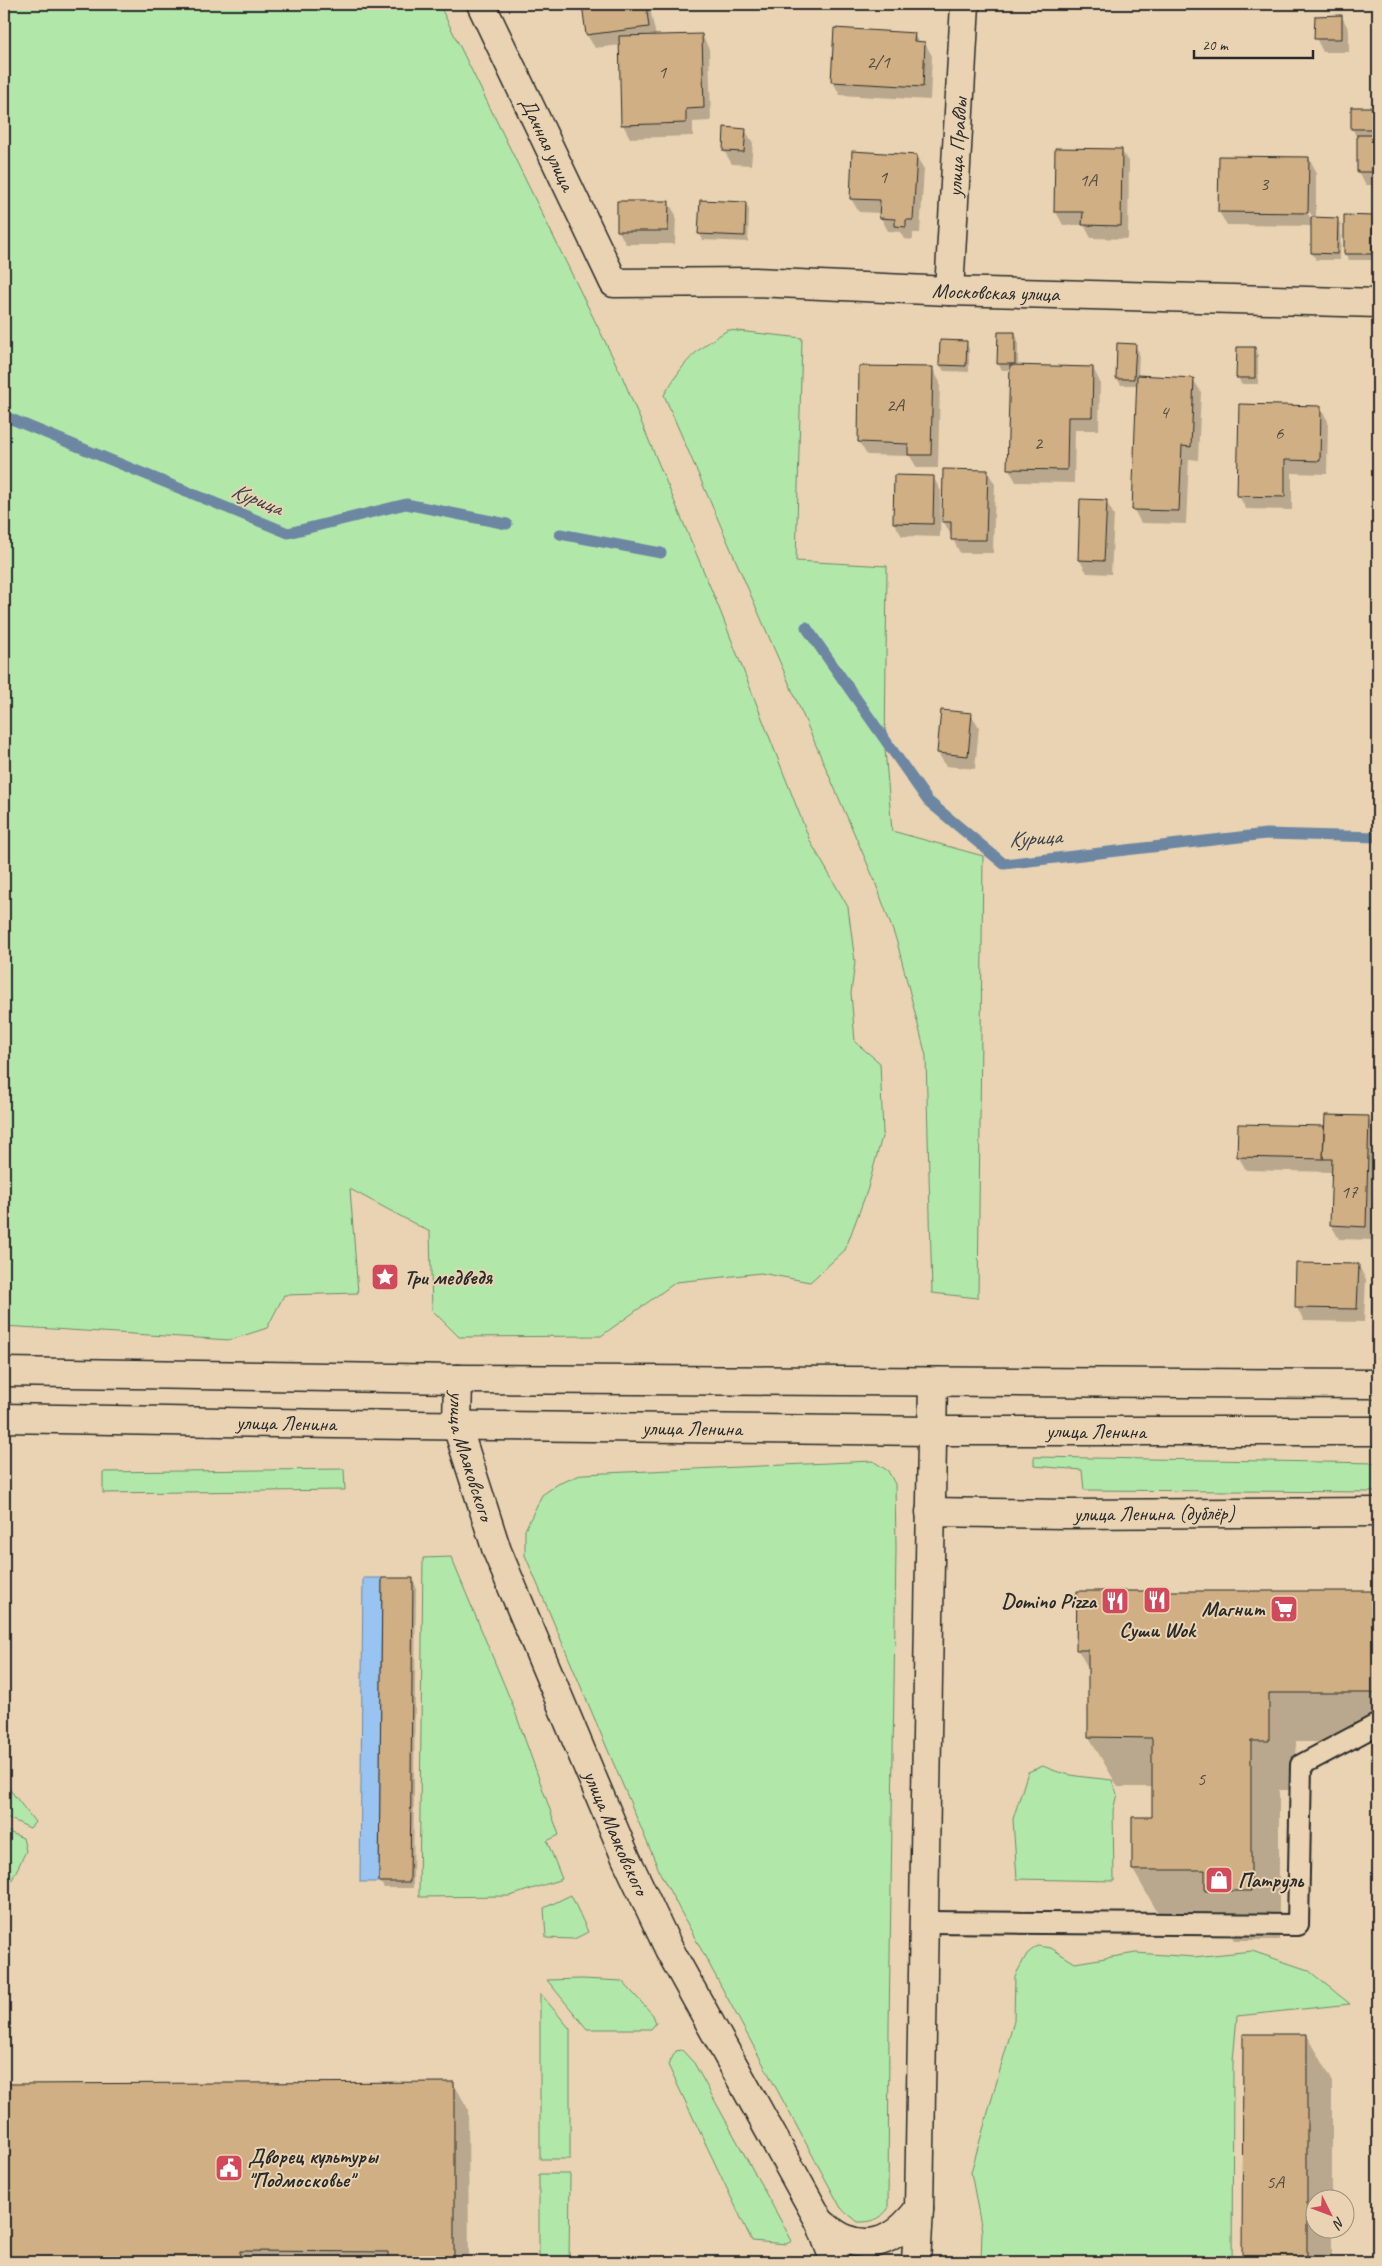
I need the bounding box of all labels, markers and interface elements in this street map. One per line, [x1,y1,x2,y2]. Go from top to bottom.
scale bar [1194,28,1313,60]
text: 20 m [1202,36,1229,55]
house number: 2/1 [866,50,891,74]
house number: 1 [658,60,668,84]
street label: Дачная улица [514,93,582,197]
street label: улица Правды [941,95,973,200]
house number: 1 [879,165,889,189]
house number: 1А [1079,168,1099,192]
house number: 3 [1260,172,1270,196]
street label: Московская улица [931,277,1061,307]
house number: 2А [886,393,906,417]
house number: 4 [1160,400,1171,424]
house number: 6 [1275,421,1285,445]
house number: 2 [1034,431,1044,455]
water label: Курица [227,476,289,523]
water label: Курица [1008,822,1065,854]
house number: 17 [1340,1180,1359,1204]
place icon: Три медведя [370,1262,400,1292]
place label: Три медведя [404,1264,493,1290]
street label: улица Маяковского [444,1389,500,1526]
street label: улица Ленина [234,1409,339,1437]
street label: улица Ленина [640,1415,744,1442]
street label: улица Ленина [1044,1418,1148,1444]
street label: улица Ленина (дублёр) [1072,1500,1235,1527]
restaurant icon: Суши Wok [1142,1585,1172,1615]
restaurant icon: Domino Pizza [1100,1586,1130,1616]
place label: Domino Pizza [1001,1588,1097,1614]
supermarket icon: Магнит [1269,1594,1299,1624]
place label: Магнит [1202,1596,1266,1622]
place label: Суши Wok [1119,1617,1197,1643]
street label: улица Маяковского [577,1764,656,1902]
house number: 5 [1197,1767,1207,1791]
shop icon: Патруль [1204,1865,1234,1895]
place label: Патруль [1238,1867,1305,1894]
place label: Дворец культуры "Подмосковье" [248,2143,380,2193]
public building icon: Дворец культуры "Подмосковье" [214,2153,244,2183]
house number: 5А [1266,2170,1286,2194]
north arrow [1304,2188,1354,2238]
text: N [1329,2213,1349,2233]

